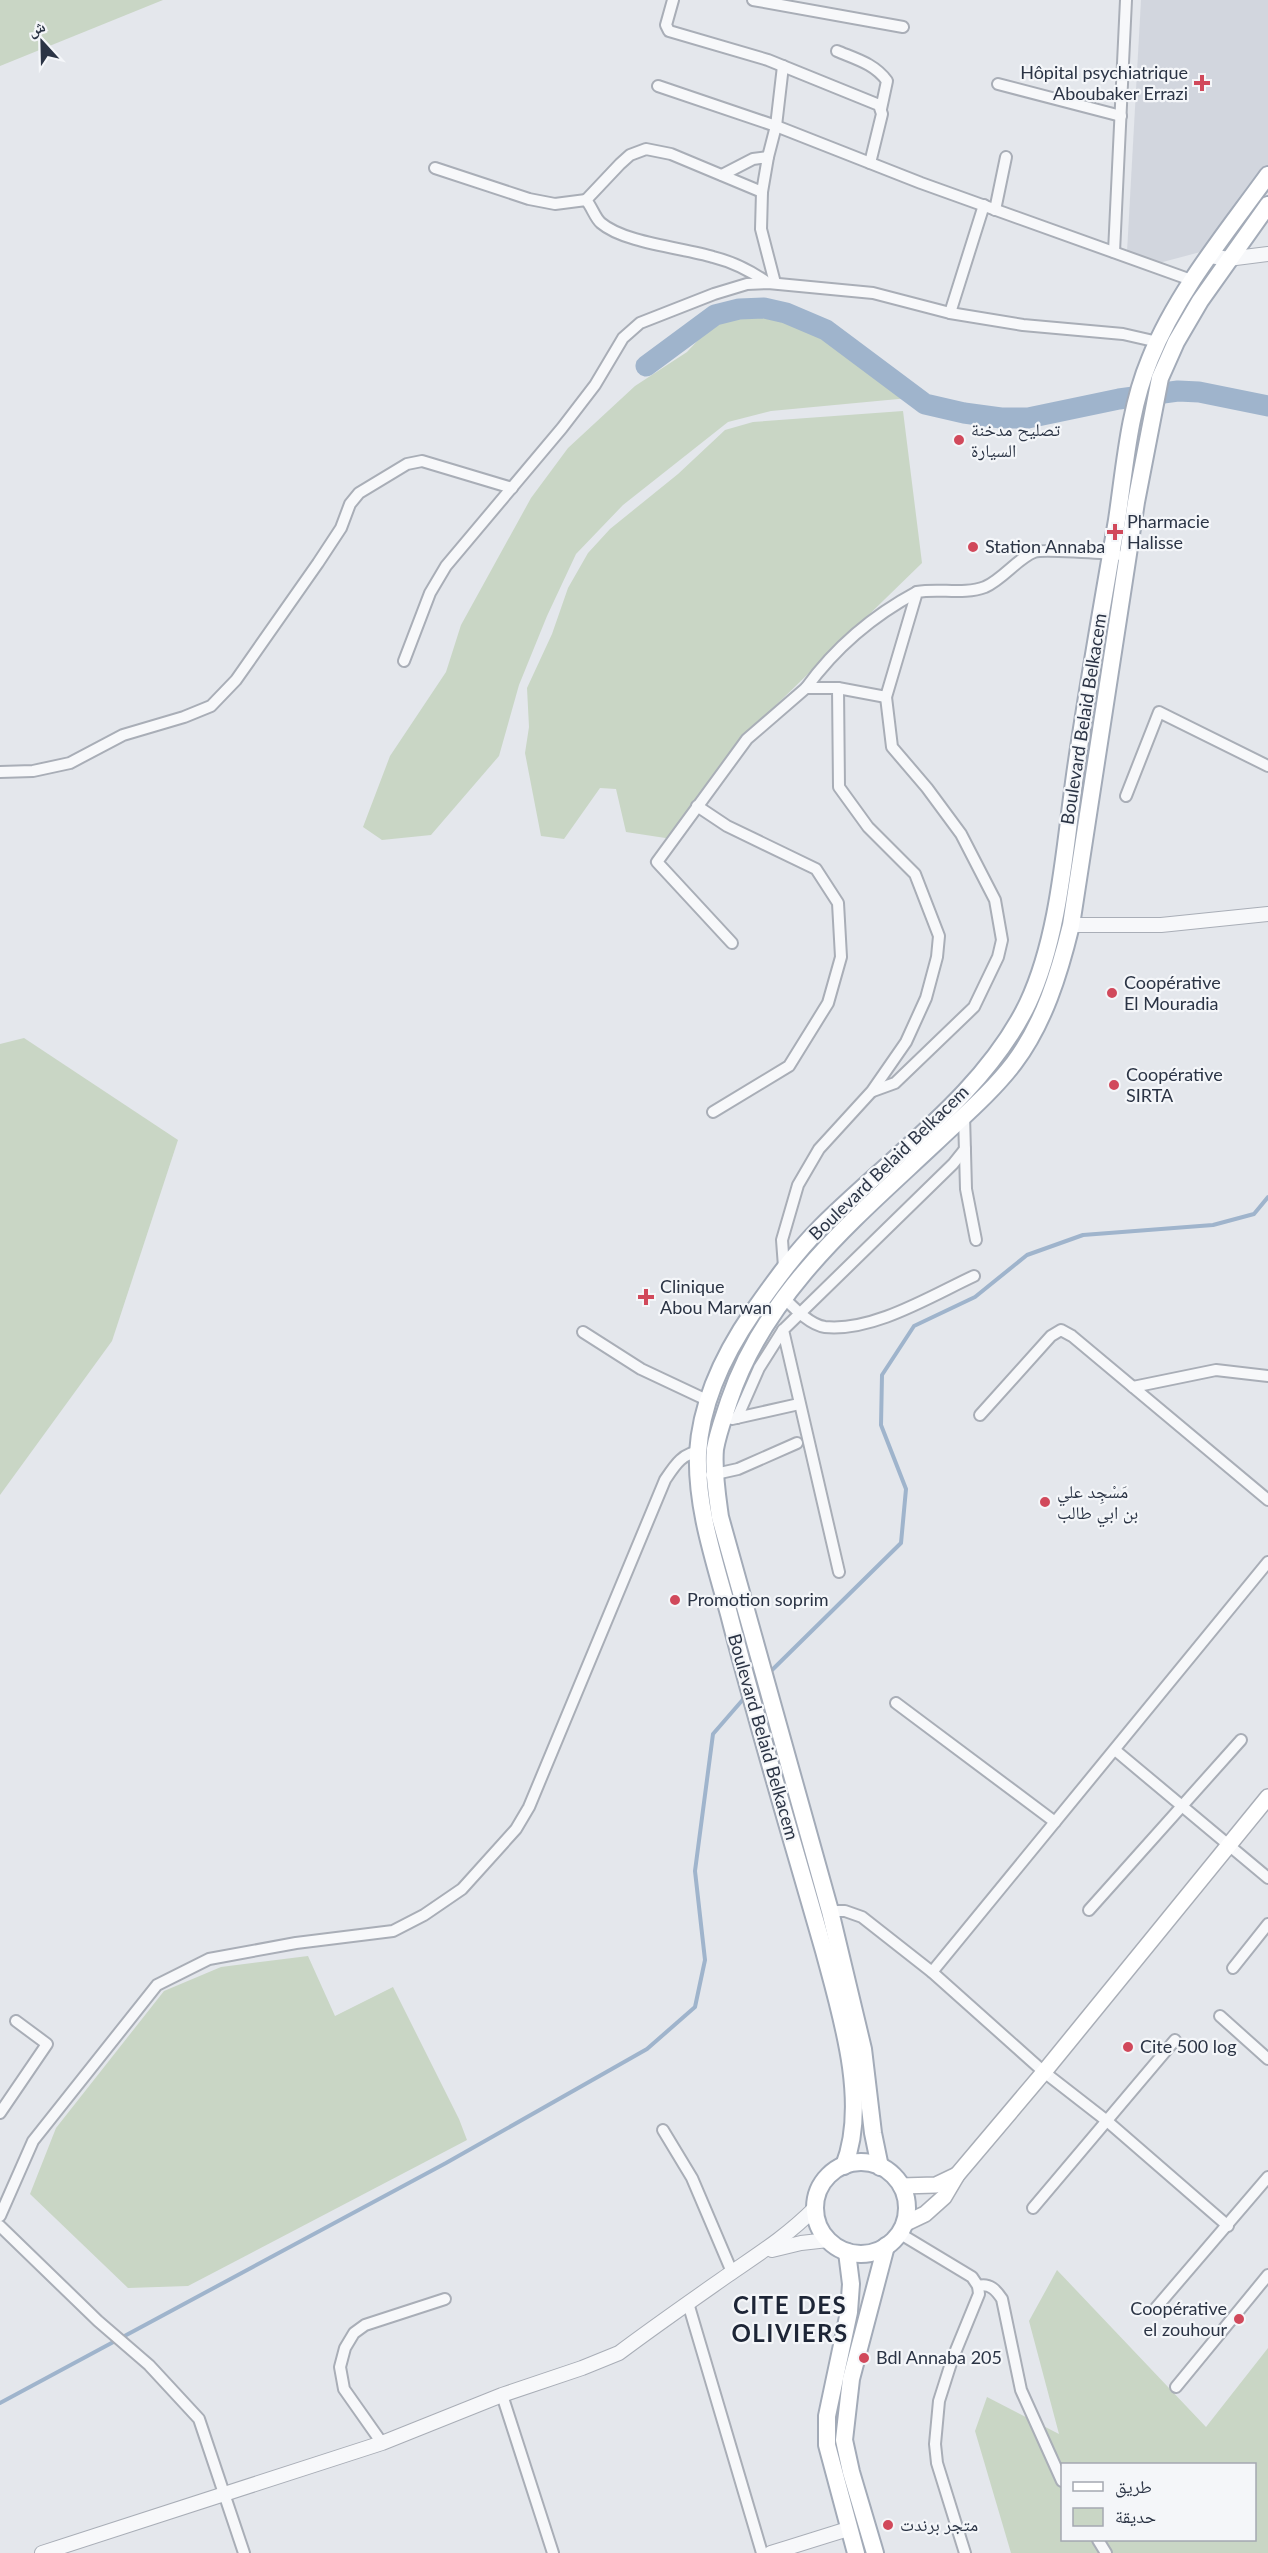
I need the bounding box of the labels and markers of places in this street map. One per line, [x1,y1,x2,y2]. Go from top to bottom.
place label: Hôpital psychiatrique Aboubaker Errazi [1020,61,1188,104]
marker: Hôpital psychiatrique Aboubaker Errazi [1193,74,1211,92]
place label: تصليح مدخنة السيارة [971,418,1060,461]
marker: تصليح مدخنة السيارة [952,433,966,447]
place label: Pharmacie Halisse [1127,510,1209,553]
marker: Pharmacie Halisse [1108,525,1122,539]
place label: Station Annaba [985,535,1105,557]
marker: Station Annaba [966,540,980,554]
place label: Coopérative El Mouradia [1124,971,1221,1014]
marker: Coopérative El Mouradia [1105,986,1119,1000]
place label: Coopérative SIRTA [1126,1063,1223,1106]
marker: Coopérative SIRTA [1107,1078,1121,1092]
place label: Clinique Abou Marwan [660,1275,772,1318]
marker: Clinique Abou Marwan [637,1288,655,1306]
place label: مَسْجِد علي بن ابي طالب [1057,1480,1138,1528]
marker: مَسْجِد علي بن ابي طالب [1038,1495,1052,1509]
place label: Promotion soprim [687,1588,829,1610]
marker: Promotion soprim [668,1593,682,1607]
place label: Cite 500 log [1140,2035,1237,2057]
marker: Cite 500 log [1121,2040,1135,2054]
place label: Coopérative el zouhour [1130,2297,1227,2340]
marker: Coopérative el zouhour [1232,2312,1246,2326]
place label: Bdl Annaba 205 [876,2346,1002,2368]
marker: Bdl Annaba 205 [857,2351,871,2365]
place label: متجر برندت [900,2513,978,2536]
marker: متجر برندت [881,2518,895,2532]

